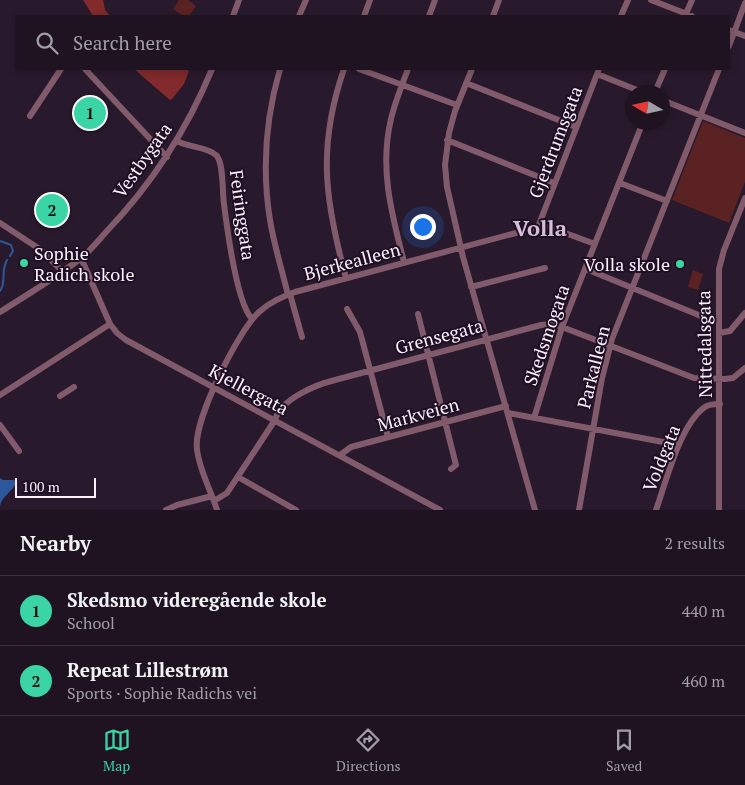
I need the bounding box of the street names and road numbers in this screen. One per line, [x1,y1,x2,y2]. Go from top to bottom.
street label: Gjerdrumsgata [523,82,587,202]
street label: Vestbygata [107,118,177,202]
street label: Feiringgata [225,168,261,262]
street label: Bjerkealleen [301,237,403,285]
street label: Skedsmogata [518,281,574,389]
street label: Nittedalsgata [691,290,717,398]
street label: Grensegata [392,313,486,359]
street label: Parkalleen [571,323,615,411]
street label: Kjellergata [205,358,293,420]
street label: Markveien [374,391,462,436]
street label: Voldgata [637,421,685,495]

